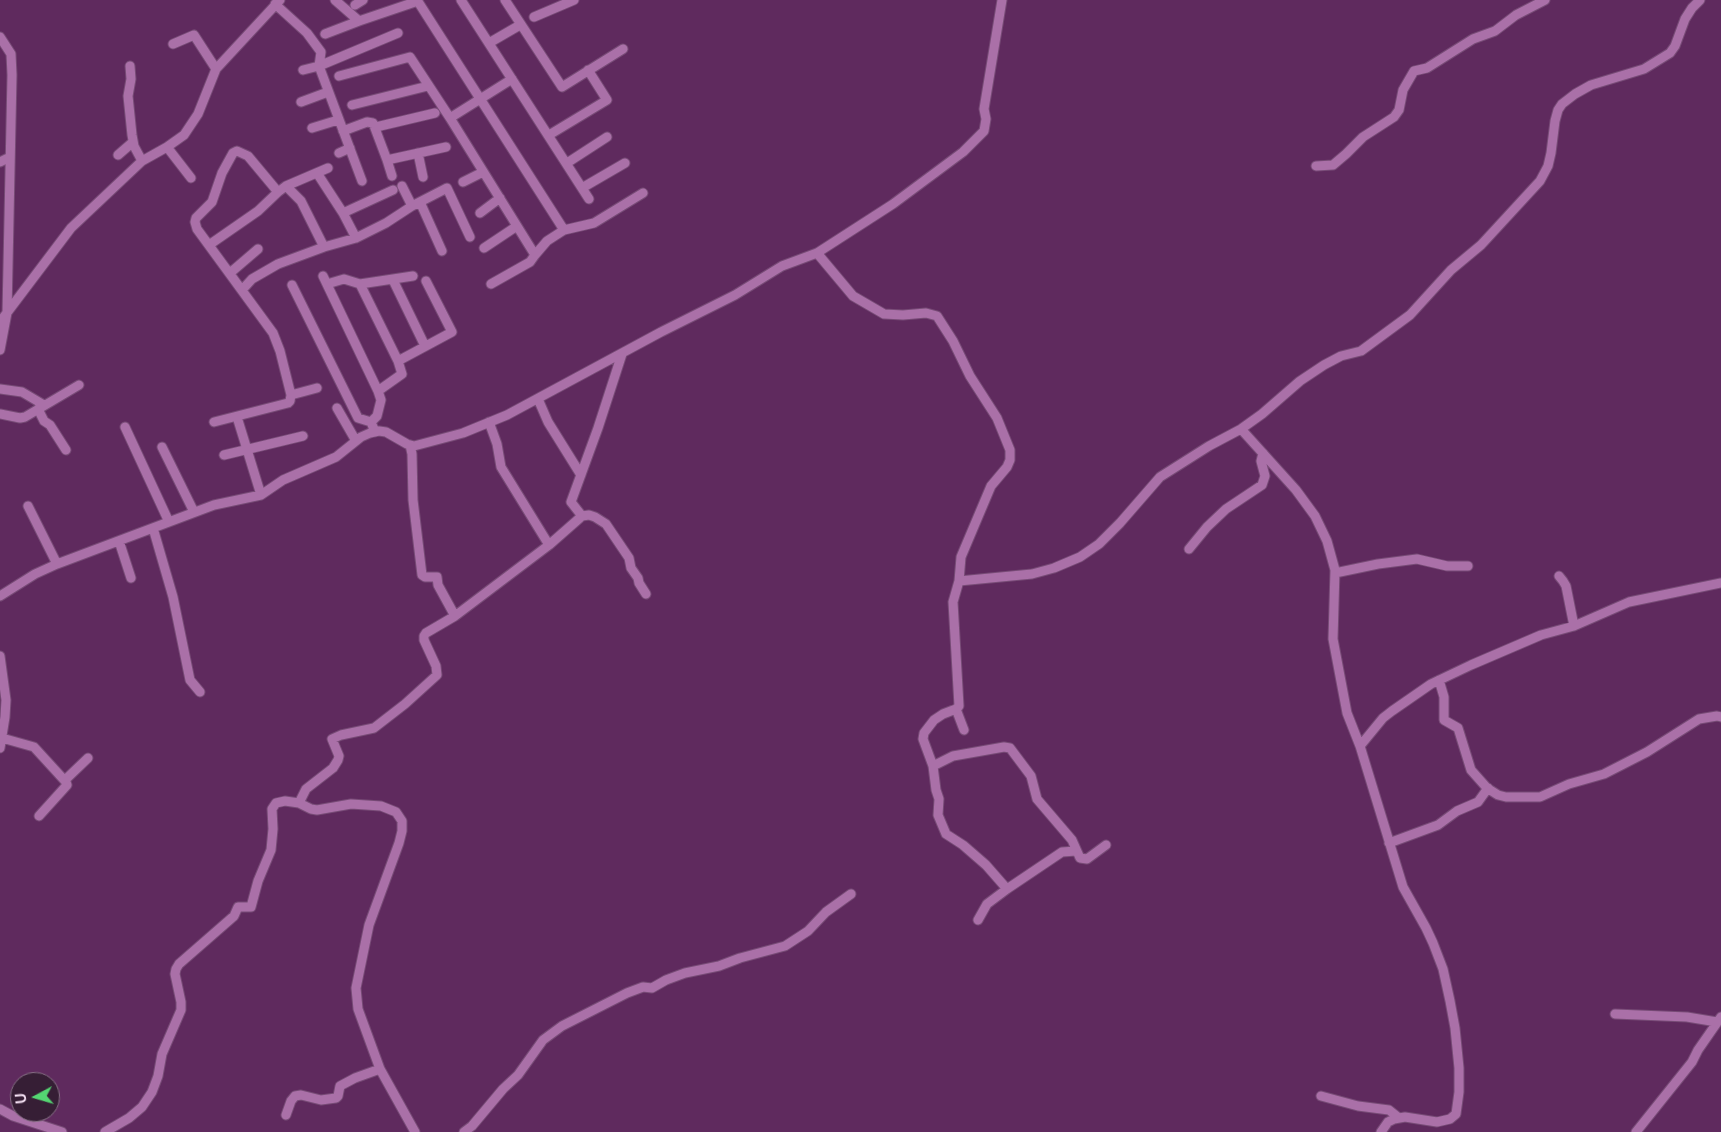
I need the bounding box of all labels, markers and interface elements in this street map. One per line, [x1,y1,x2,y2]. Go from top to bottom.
north arrow [10,1072,60,1122]
text: U [13,1092,30,1105]

